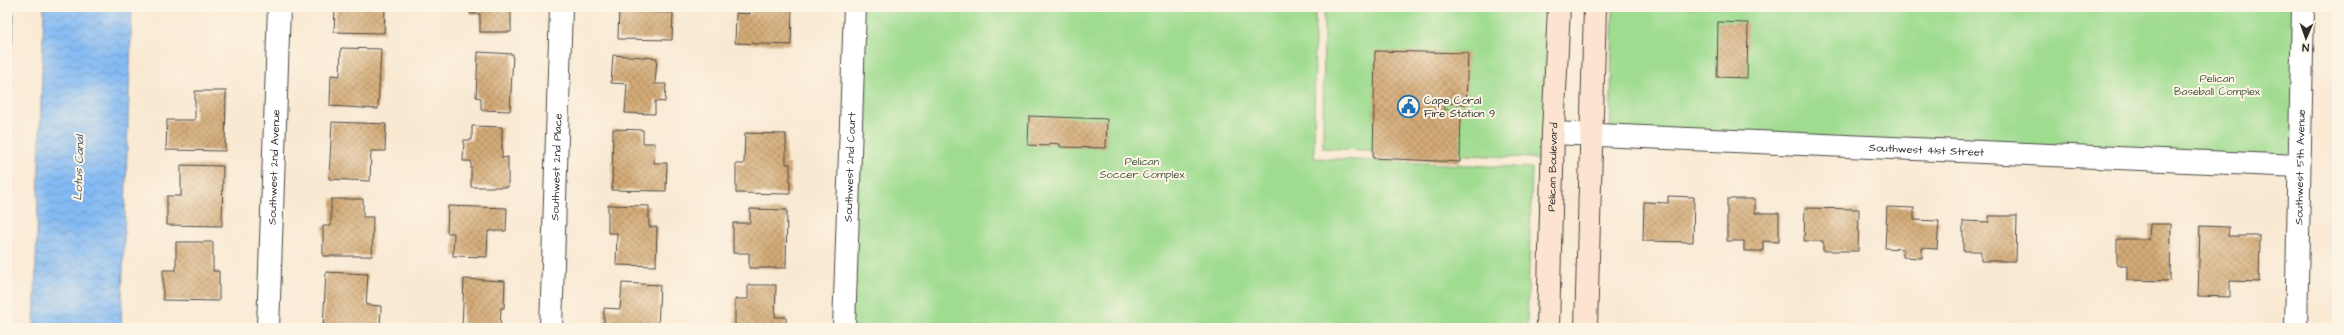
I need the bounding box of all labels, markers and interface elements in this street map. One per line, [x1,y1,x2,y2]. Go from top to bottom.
north arrow [2286,18,2326,58]
text: N [2302,40,2309,55]
park label: Pelican Baseball Complex [2174,71,2261,99]
public building icon: Cape Coral Fire Station 9 [1396,93,1422,119]
place label: Cape Coral Fire Station 9 [1424,93,1495,121]
street label: Southwest 2nd Avenue [264,109,283,225]
street label: Southwest 5th Avenue [2291,109,2308,225]
street label: Southwest 2nd Court [840,111,859,222]
street label: Southwest 2nd Place [547,113,565,221]
street label: Pelican Boulevard [1543,122,1561,212]
water label: Lotus Canal [69,133,89,201]
street label: Southwest 41st Street [1869,139,1985,160]
park label: Pelican Soccer Complex [1099,154,1185,182]

